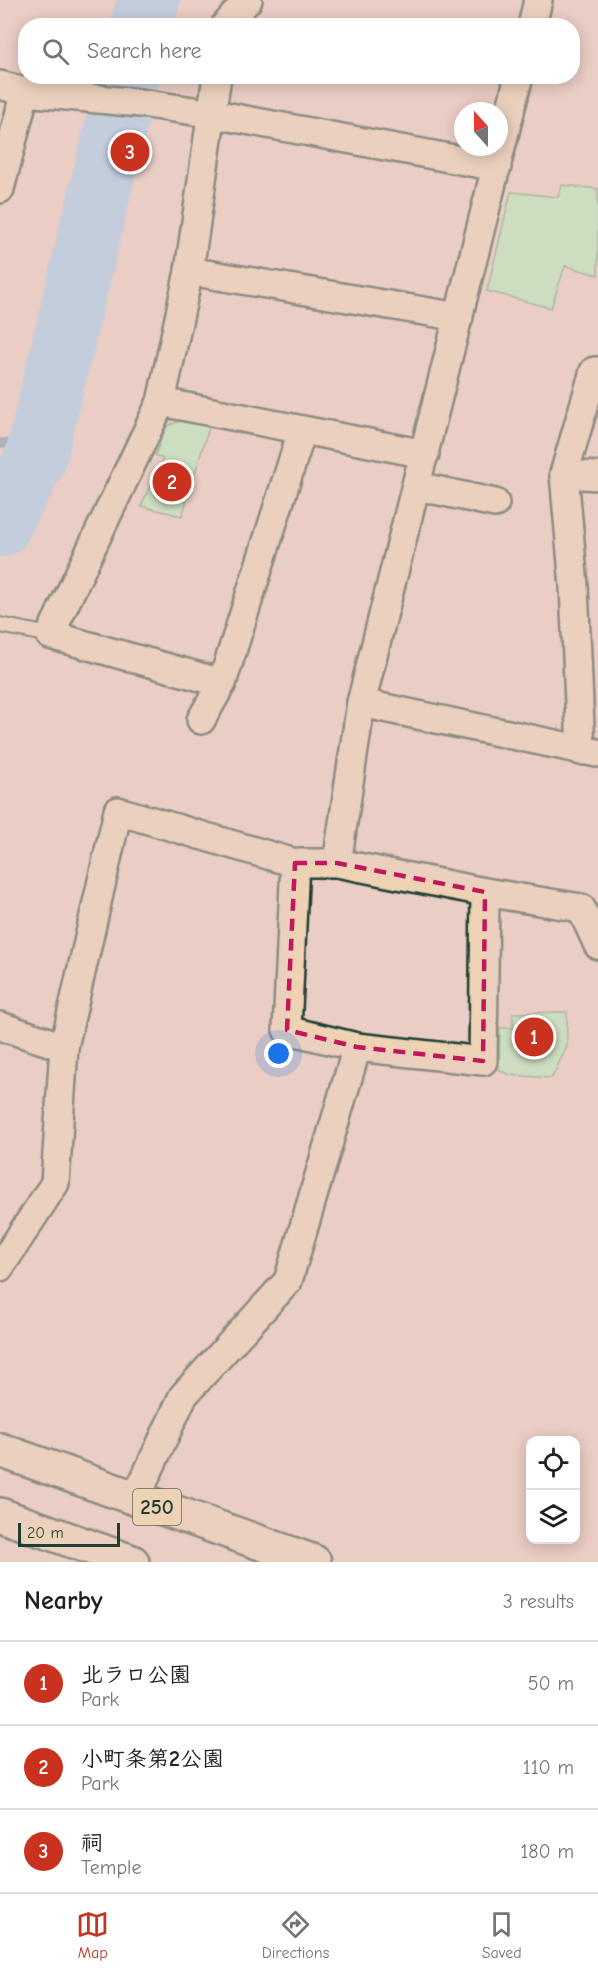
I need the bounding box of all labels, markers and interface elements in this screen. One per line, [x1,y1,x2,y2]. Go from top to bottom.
search box [18,18,580,84]
icon: search [39,35,72,68]
text: Search here [87,38,202,64]
north arrow [454,102,508,156]
pin: 3 [110,130,150,174]
pin: 2 [152,460,192,504]
pin: 1 [514,1014,554,1060]
your location [264,1039,293,1068]
map controls [526,1436,580,1544]
button: locate [526,1436,580,1490]
road number: 250 [133,1489,181,1525]
button: layers [526,1490,580,1544]
scale bar [18,1520,120,1548]
text: 20 m [27,1524,64,1542]
text: Nearby [24,1586,103,1616]
text: 3 results [503,1590,574,1613]
text: 北ラロ公園 [81,1662,191,1688]
text: 1 [40,1672,47,1695]
text: 50 m [528,1672,574,1695]
text: Park [81,1688,119,1711]
text: 小町条第2公園 [81,1746,224,1772]
text: 2 [39,1756,48,1779]
text: 110 m [523,1756,574,1779]
text: Park [81,1772,119,1795]
text: 祠 [81,1830,103,1856]
text: 3 [39,1840,48,1863]
text: 180 m [520,1840,574,1863]
text: Temple [81,1856,141,1879]
tab: Map [76,1908,109,1962]
tab: Directions [262,1908,329,1962]
tab: Saved [482,1908,522,1962]

